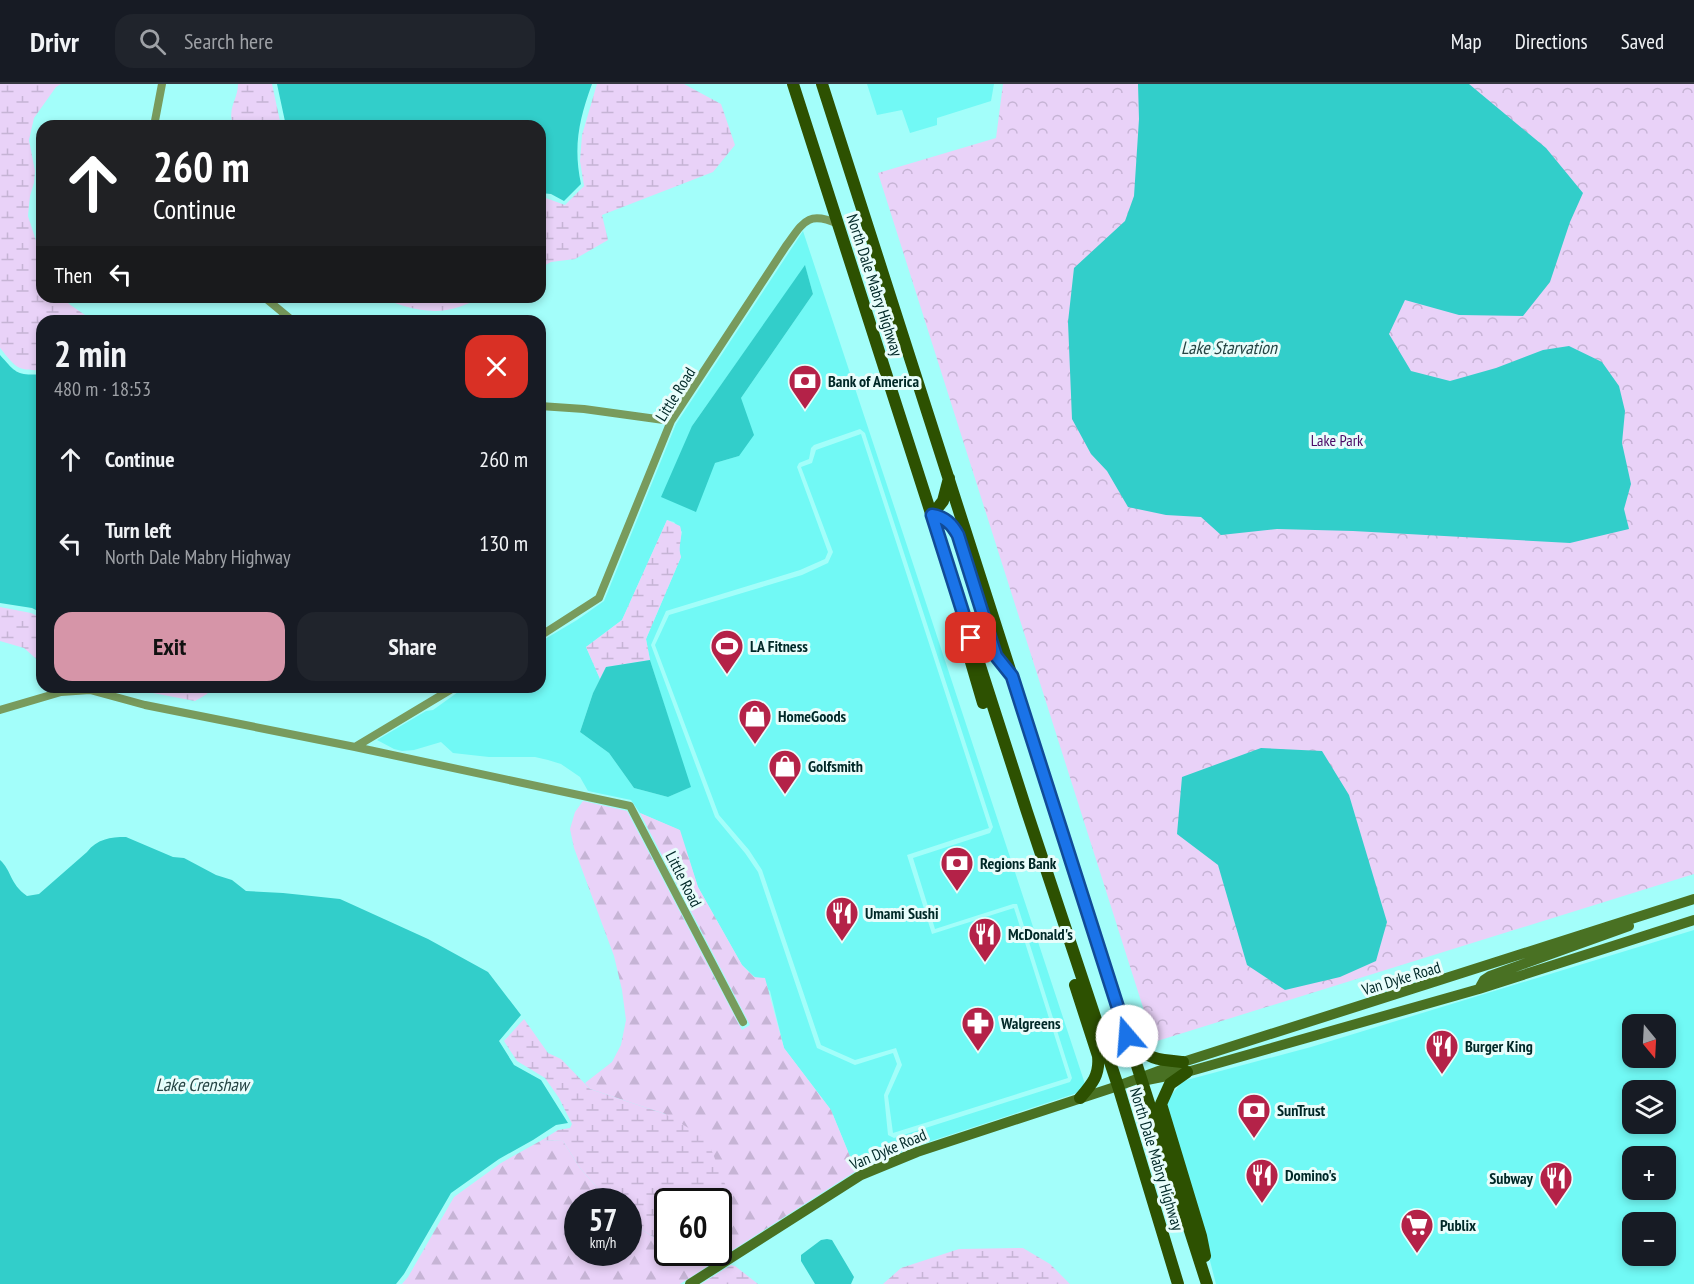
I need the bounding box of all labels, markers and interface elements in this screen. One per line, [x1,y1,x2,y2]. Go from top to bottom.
search box [115,14,535,68]
text: Drivr [30,23,79,60]
icon: search [136,25,169,58]
text: Search here [184,27,273,55]
text: Map [1451,28,1482,55]
text: Directions [1515,28,1588,55]
text: Saved [1621,28,1664,55]
text: 260 m [153,139,250,194]
icon: ahead [54,144,132,222]
text: Continue [153,192,236,226]
street label: North Dale Mabry Highway [843,211,907,359]
icon: left [104,258,137,291]
text: Then [54,261,92,289]
text: 2 min [54,330,127,377]
button: close [465,335,528,398]
water label: Lake Starvation [1181,336,1278,359]
street label: Little Road [651,363,699,425]
bank icon: Bank of America [787,363,823,410]
place label: Bank of America [828,371,919,391]
text: 480 m · 18:53 [54,376,151,402]
park label: Lake Park [1311,430,1364,450]
icon: ahead [54,443,87,476]
text: Continue [105,445,175,473]
text: 260 m [479,445,528,473]
text: Turn left [105,516,171,544]
icon: left [54,527,87,560]
text: 130 m [479,529,528,557]
text: North Dale Mabry Highway [105,544,290,570]
button: Exit [54,612,285,681]
button: Share [297,612,528,681]
pin [945,612,996,663]
icon: arrive [954,621,987,654]
sports icon: LA Fitness [709,628,745,675]
place label: LA Fitness [750,636,808,656]
shop icon: HomeGoods [737,698,773,745]
place label: HomeGoods [778,706,846,726]
shop icon: Golfsmith [767,748,803,795]
place label: Golfsmith [808,756,863,776]
bank icon: Regions Bank [939,845,975,892]
street label: Little Road [661,848,707,910]
place label: Regions Bank [980,853,1057,873]
restaurant icon: Umami Sushi [824,895,860,942]
place label: Umami Sushi [865,903,939,923]
restaurant icon: McDonald's [967,916,1003,963]
place label: McDonald's [1008,924,1073,944]
street label: Van Dyke Road [1358,957,1443,1000]
position arrow [1095,1004,1159,1068]
pharmacy icon: Walgreens [960,1005,996,1052]
place label: Walgreens [1000,1013,1061,1033]
north arrow [1622,1014,1676,1068]
map controls [1622,1014,1676,1266]
restaurant icon: Burger King [1424,1028,1460,1075]
place label: Burger King [1465,1036,1533,1056]
water label: Lake Crenshaw [156,1073,251,1096]
button: layers [1622,1080,1676,1134]
street label: North Dale Mabry Highway [1126,1085,1188,1233]
bank icon: SunTrust [1236,1092,1272,1139]
place label: SunTrust [1277,1100,1326,1120]
street label: Van Dyke Road [846,1124,929,1174]
button: + [1622,1146,1676,1200]
restaurant icon: Domino's [1244,1157,1280,1204]
restaurant icon: Subway [1538,1160,1574,1207]
place label: Domino's [1285,1165,1337,1185]
place label: Subway [1489,1168,1534,1188]
speed limit sign: 60 [654,1188,732,1266]
text: 57 [589,1200,617,1239]
supermarket icon: Publix [1399,1207,1435,1254]
button: − [1622,1212,1676,1266]
place label: Publix [1440,1215,1476,1235]
text: km/h [590,1233,616,1252]

